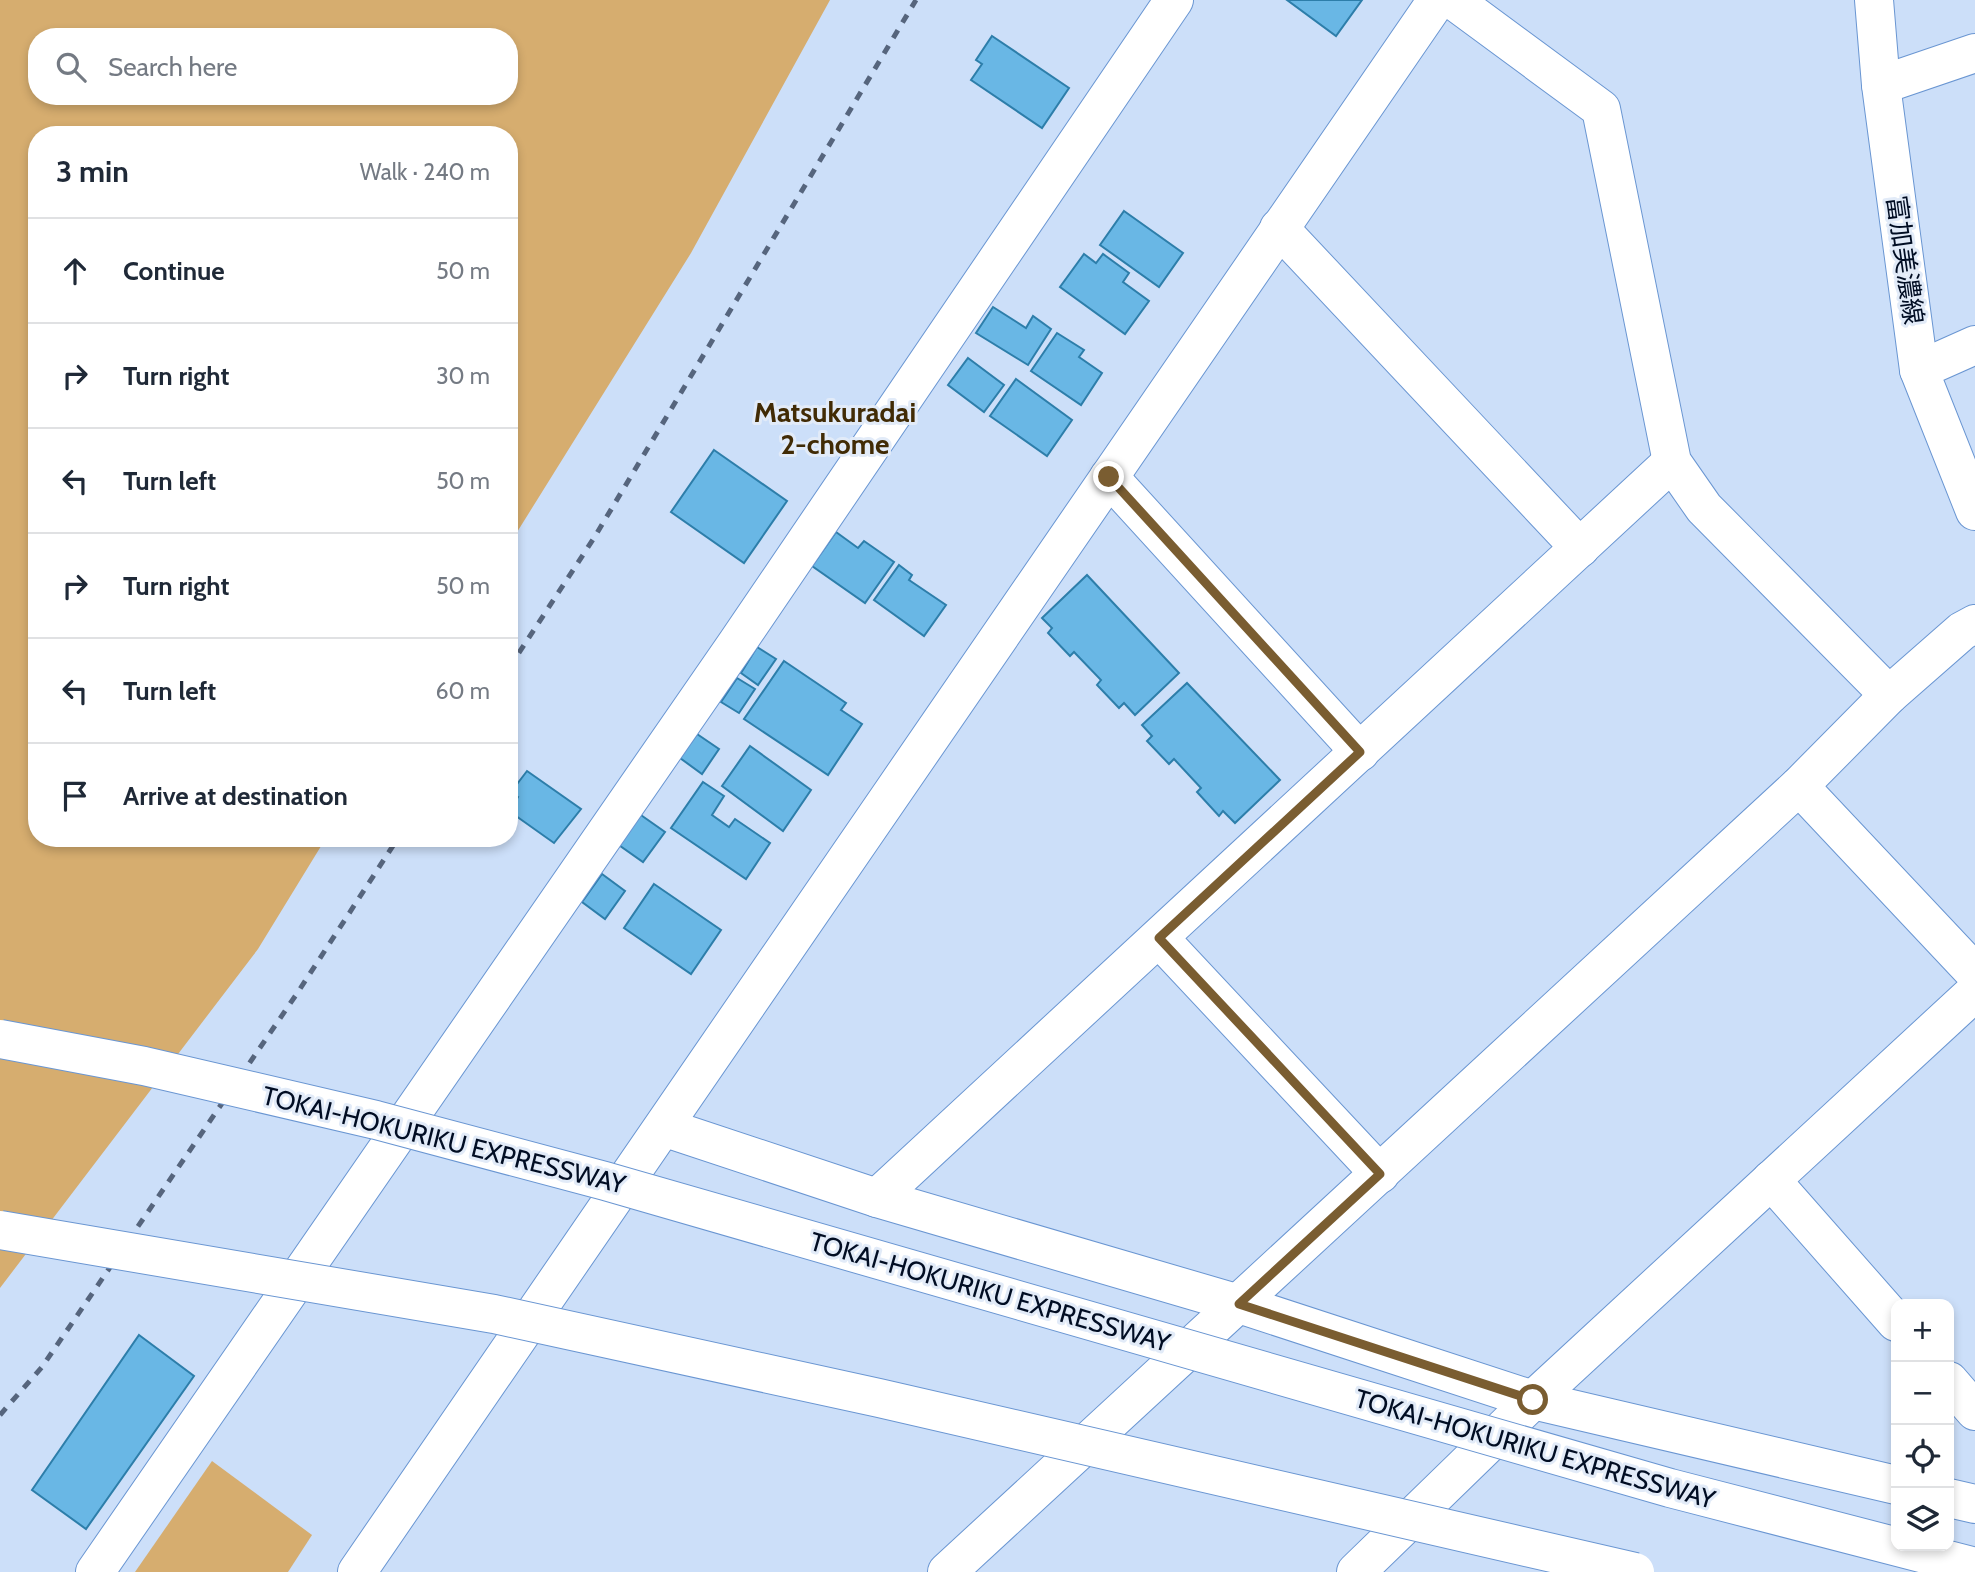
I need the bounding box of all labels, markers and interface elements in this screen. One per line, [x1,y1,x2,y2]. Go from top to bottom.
search box [28,28,518,105]
icon: search [52,48,90,86]
text: Search here [108,51,237,83]
text: 3 min [56,153,129,190]
text: Walk · 240 m [360,158,490,186]
street label: 富加美濃線 [1880,193,1930,327]
icon: ahead [56,252,94,290]
text: Continue [123,255,225,287]
text: 50 m [436,257,490,285]
icon: right [56,357,94,395]
text: Turn right [123,360,229,392]
text: 30 m [436,362,490,390]
district label: Matsukuradai 2-chome [754,395,916,461]
route end [1093,461,1124,492]
icon: left [56,462,94,500]
text: Turn left [123,465,216,497]
text: 50 m [436,467,490,495]
icon: right [56,567,94,605]
text: Turn right [123,570,229,602]
text: 50 m [436,572,490,600]
icon: left [56,672,94,710]
text: Turn left [123,675,216,707]
text: 60 m [436,677,490,705]
icon: arrive [56,777,94,815]
text: Arrive at destination [123,780,348,812]
street label: TOKAI-HOKURIKU EXPRESSWAY [259,1079,629,1201]
street label: TOKAI-HOKURIKU EXPRESSWAY [806,1225,1174,1359]
map controls [1891,1299,1954,1551]
button: + [1891,1299,1954,1362]
button: − [1891,1362,1954,1425]
street label: TOKAI-HOKURIKU EXPRESSWAY [1351,1382,1719,1516]
route start [1517,1384,1548,1415]
button: locate [1891,1425,1954,1488]
button: layers [1891,1488,1954,1551]

